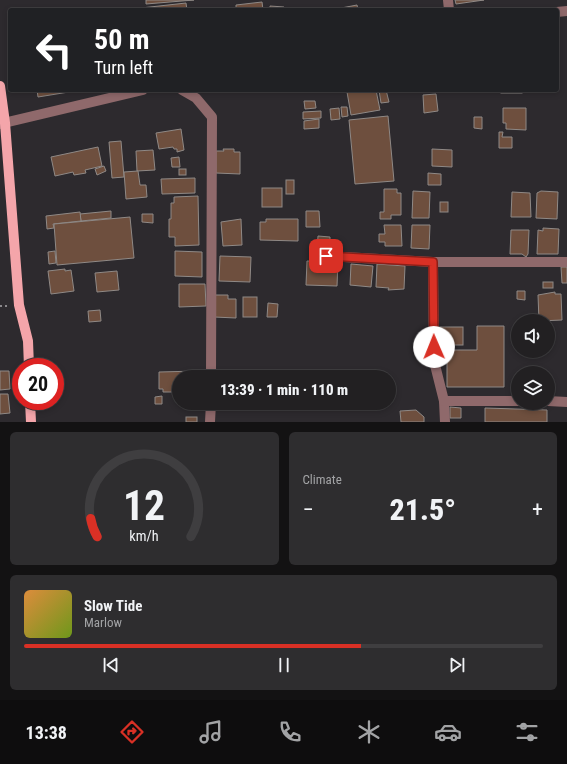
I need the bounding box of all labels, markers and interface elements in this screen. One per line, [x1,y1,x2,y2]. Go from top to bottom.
text: 50 m [94,23,150,56]
icon: left [28,24,80,76]
text: Turn left [94,57,153,78]
pin [309,239,343,273]
icon: arrive [315,245,337,267]
map controls [511,314,555,410]
button: sound [511,314,555,358]
position arrow [413,326,455,368]
speed limit sign: 20 [12,358,64,410]
button: layers [511,366,555,410]
text: 13:39 · 1 min · 110 m [220,381,348,399]
text: Climate [303,472,342,487]
text: 12 [123,480,165,529]
text: 21.5° [390,492,456,527]
text: − [303,497,314,522]
text: + [532,497,543,522]
text: km/h [130,527,159,543]
text: Slow Tide [84,597,142,615]
text: Marlow [84,615,122,630]
icon: previous [100,654,122,676]
icon: pause [273,654,295,676]
icon: next [446,654,468,676]
icon: directions [118,718,146,746]
icon: music [197,718,225,746]
icon: phone [276,718,304,746]
icon: climate [355,718,383,746]
icon: car [434,718,462,746]
icon: filters [513,718,541,746]
text: 13:38 [26,722,67,743]

